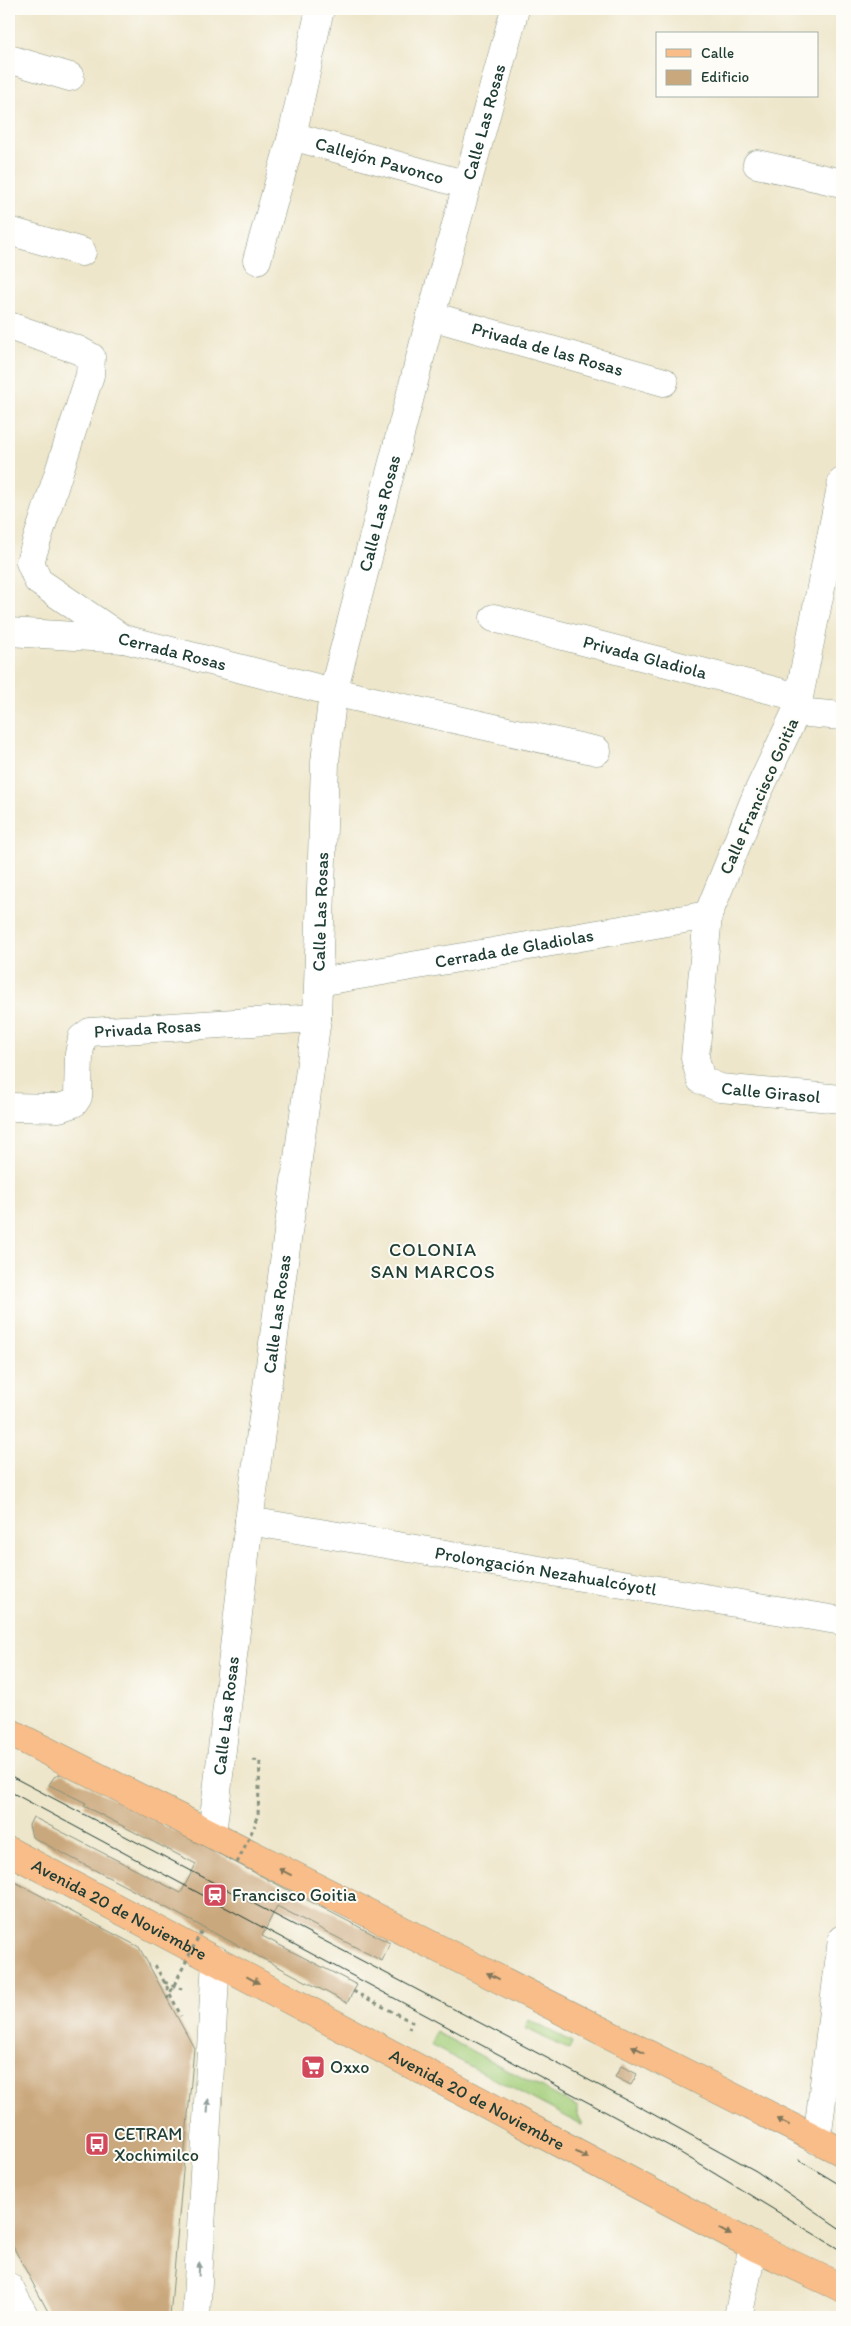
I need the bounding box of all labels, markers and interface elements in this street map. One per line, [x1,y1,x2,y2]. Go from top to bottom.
legend [656,32,818,98]
text: Calle [701,44,734,62]
street label: Calle Las Rosas [458,61,510,183]
text: Edificio [701,68,749,86]
street label: Callejón Pavonco [313,132,446,189]
street label: Privada de las Rosas [469,317,626,381]
street label: Calle Las Rosas [354,453,405,574]
street label: Cerrada Rosas [116,627,229,676]
street label: Privada Gladiola [581,631,710,684]
street label: Calle Francisco Goitia [715,714,804,878]
street label: Calle Las Rosas [307,852,333,972]
street label: Cerrada de Gladiolas [433,924,595,973]
street label: Privada Rosas [93,1014,202,1043]
street label: Calle Girasol [720,1077,821,1108]
district label: COLONIA SAN MARCOS [370,1238,496,1283]
street label: Calle Las Rosas [258,1253,296,1375]
street label: Prolongación Nezahualcóyotl [433,1542,658,1601]
street label: Calle Las Rosas [208,1655,244,1777]
street label: Avenida 20 de Noviembre [28,1854,211,1965]
one-way arrow [278,1868,292,1876]
station icon: Francisco Goitia [202,1882,228,1908]
place label: Francisco Goitia [232,1884,357,1906]
one-way arrow [486,1972,500,1980]
one-way arrow [246,1976,261,1984]
street label: Avenida 20 de Noviembre [386,2044,569,2155]
one-way arrow [631,2045,645,2053]
supermarket icon: Oxxo [300,2054,326,2080]
place label: Oxxo [330,2056,370,2078]
one-way arrow [204,2098,212,2114]
one-way arrow [776,2118,790,2126]
place label: CETRAM Xochimilco [114,2123,199,2166]
bus stop icon: CETRAM Xochimilco [84,2131,110,2157]
one-way arrow [575,2151,589,2159]
one-way arrow [719,2227,732,2236]
one-way arrow [195,2260,203,2276]

